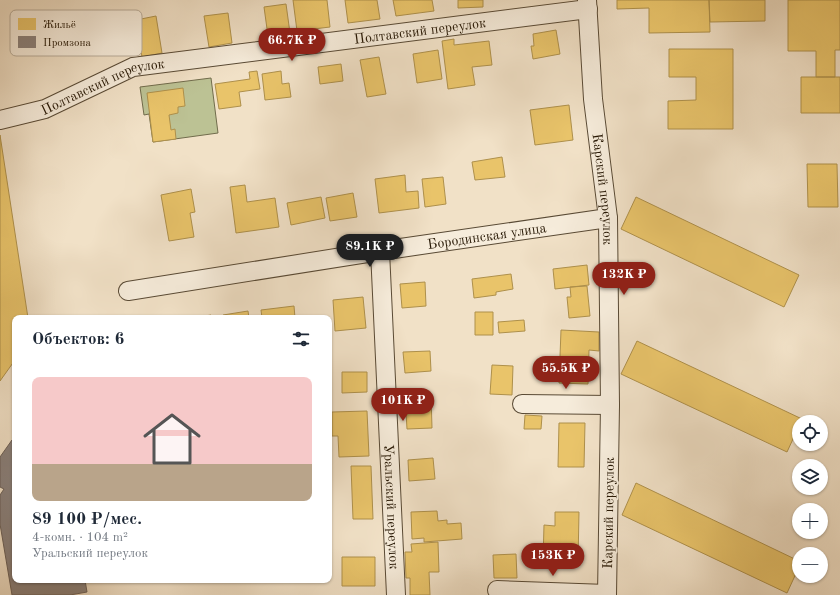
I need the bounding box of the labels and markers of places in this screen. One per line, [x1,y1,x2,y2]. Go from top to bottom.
pin: 66.7K ₽ [255,28,329,62]
pin: 89.1K ₽ [333,234,407,268]
pin: 132K ₽ [591,262,657,296]
pin: 55.5K ₽ [529,356,603,390]
pin: 101K ₽ [370,388,436,422]
pin: 153K ₽ [520,543,586,577]

